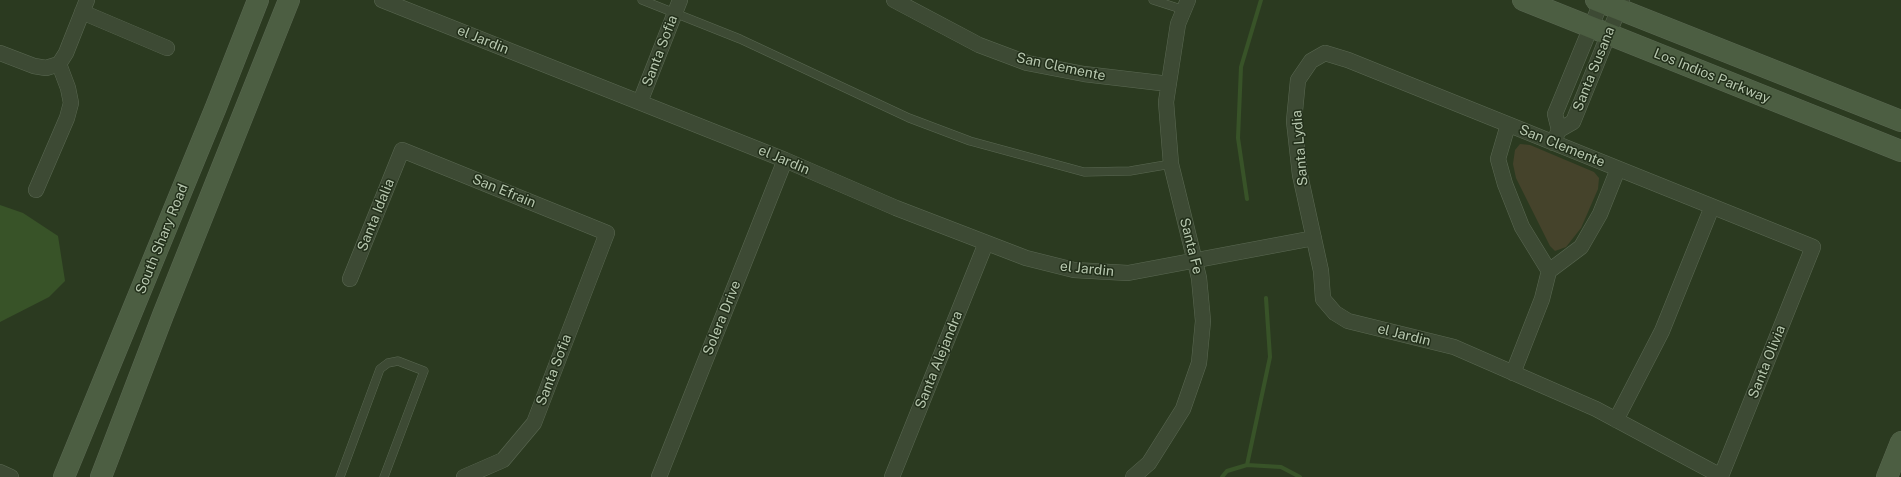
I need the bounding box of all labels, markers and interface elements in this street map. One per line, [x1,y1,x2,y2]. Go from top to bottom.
street label: Santa Sofia [639,13,681,89]
street label: el Jardin [455,22,511,58]
street label: Santa Susana [1569,24,1619,114]
street label: Los Indios Parkway [1651,45,1773,107]
street label: San Clemente [1015,49,1107,85]
street label: Santa Lydia [1288,109,1312,187]
street label: San Clemente [1517,121,1607,171]
street label: el Jardin [756,142,812,178]
street label: San Efrain [470,171,538,211]
street label: Santa Idalia [354,176,398,254]
street label: South Shary Road [132,182,192,296]
street label: Santa Fe [1176,216,1206,276]
street label: el Jardin [1059,258,1115,280]
street label: Solera Drive [699,278,745,358]
street label: Santa Alejandra [912,309,966,411]
street label: el Jardin [1376,320,1432,350]
street label: Santa Olivia [1745,323,1789,401]
street label: Santa Sofia [533,332,575,408]

